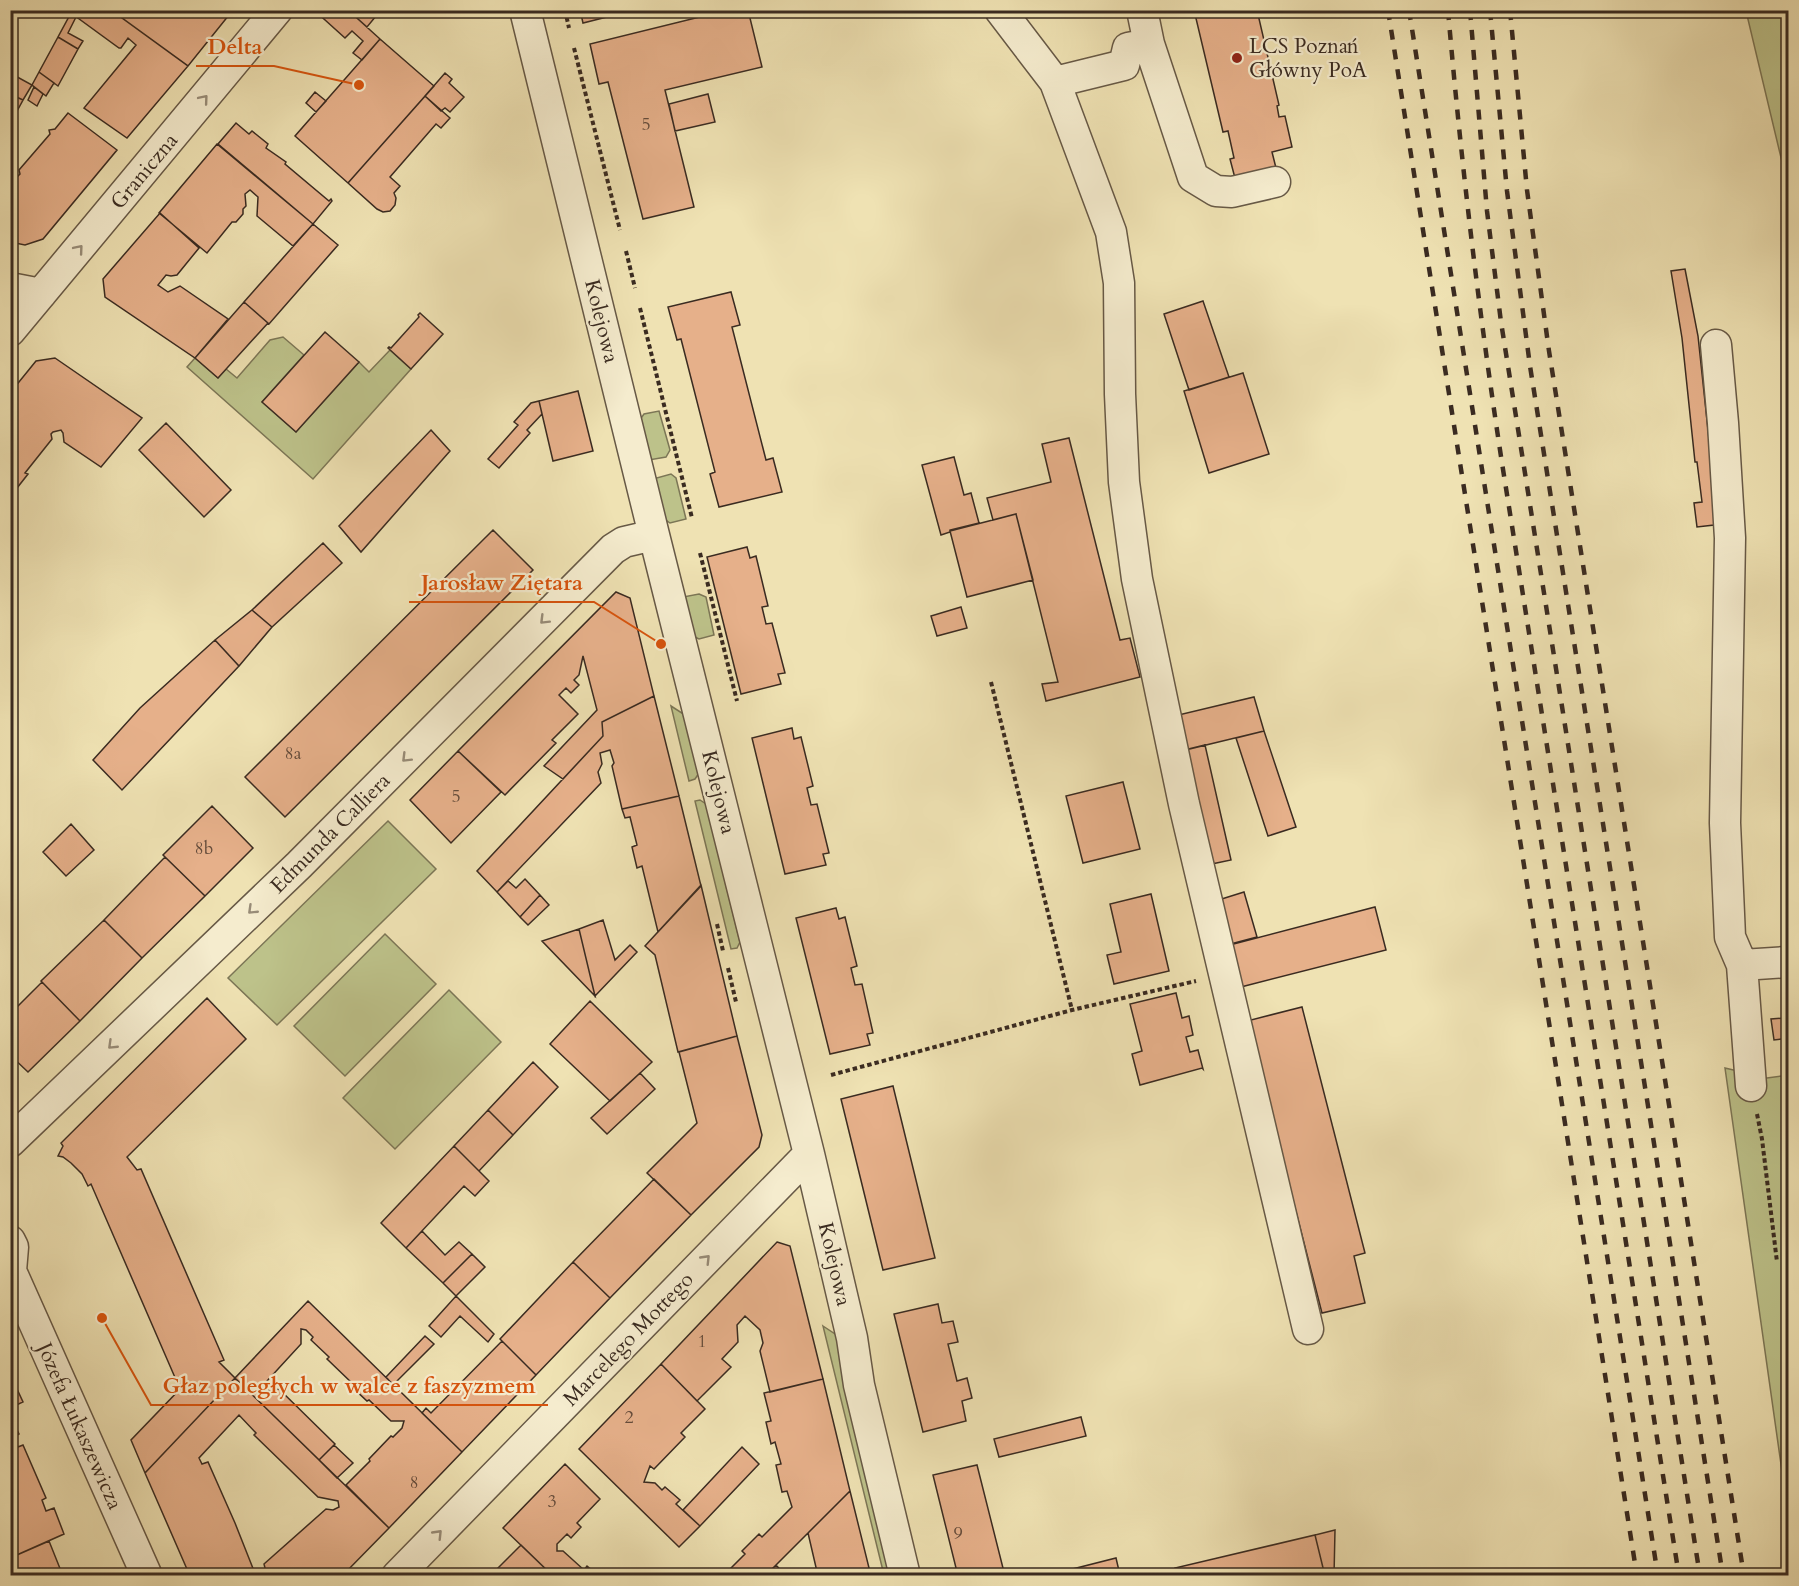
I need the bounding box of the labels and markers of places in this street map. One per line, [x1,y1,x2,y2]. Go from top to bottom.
callout: Delta [196,26,274,66]
place label: LCS Poznań Główny PoA [1249,32,1367,85]
marker: LCS Poznań Główny PoA [1230,51,1244,65]
callout: Jarosław Ziętara [409,562,594,602]
callout: Głaz poległych w walce z faszyzmem [151,1365,548,1405]

